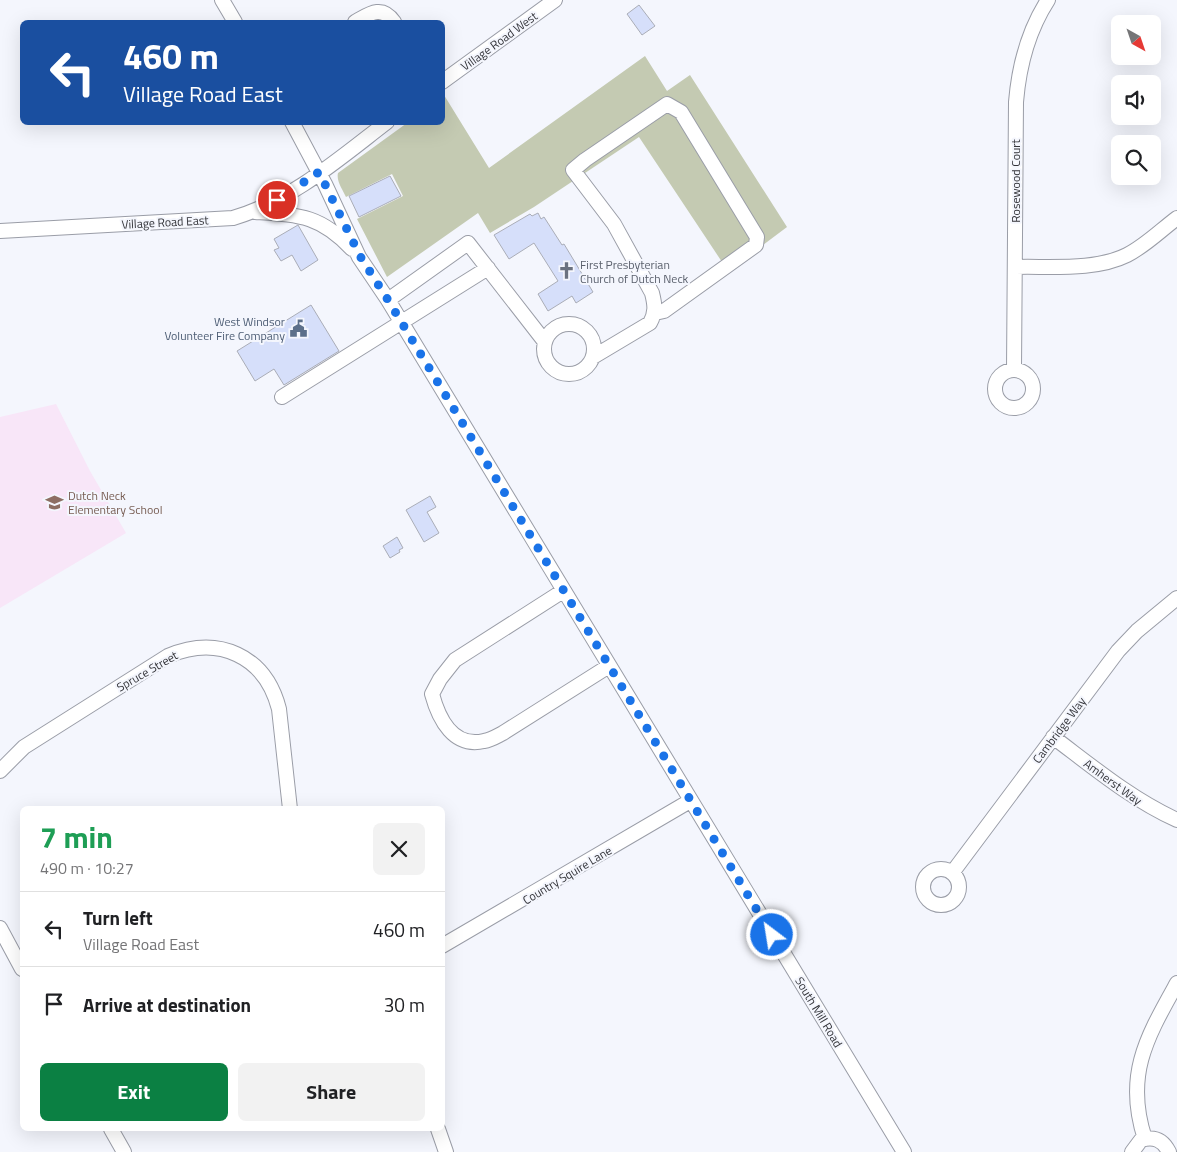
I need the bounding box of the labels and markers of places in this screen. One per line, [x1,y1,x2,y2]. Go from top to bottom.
pin [256,179,298,221]
place label: First Presbyterian Church of Dutch Neck [580,255,689,288]
church icon: First Presbyterian Church of Dutch Neck [556,261,576,281]
place label: West Windsor Volunteer Fire Company [164,312,285,345]
public building icon: West Windsor Volunteer Fire Company [289,318,309,338]
place label: Dutch Neck Elementary School [68,486,162,519]
school or university icon: Dutch Neck Elementary School [44,492,64,512]

